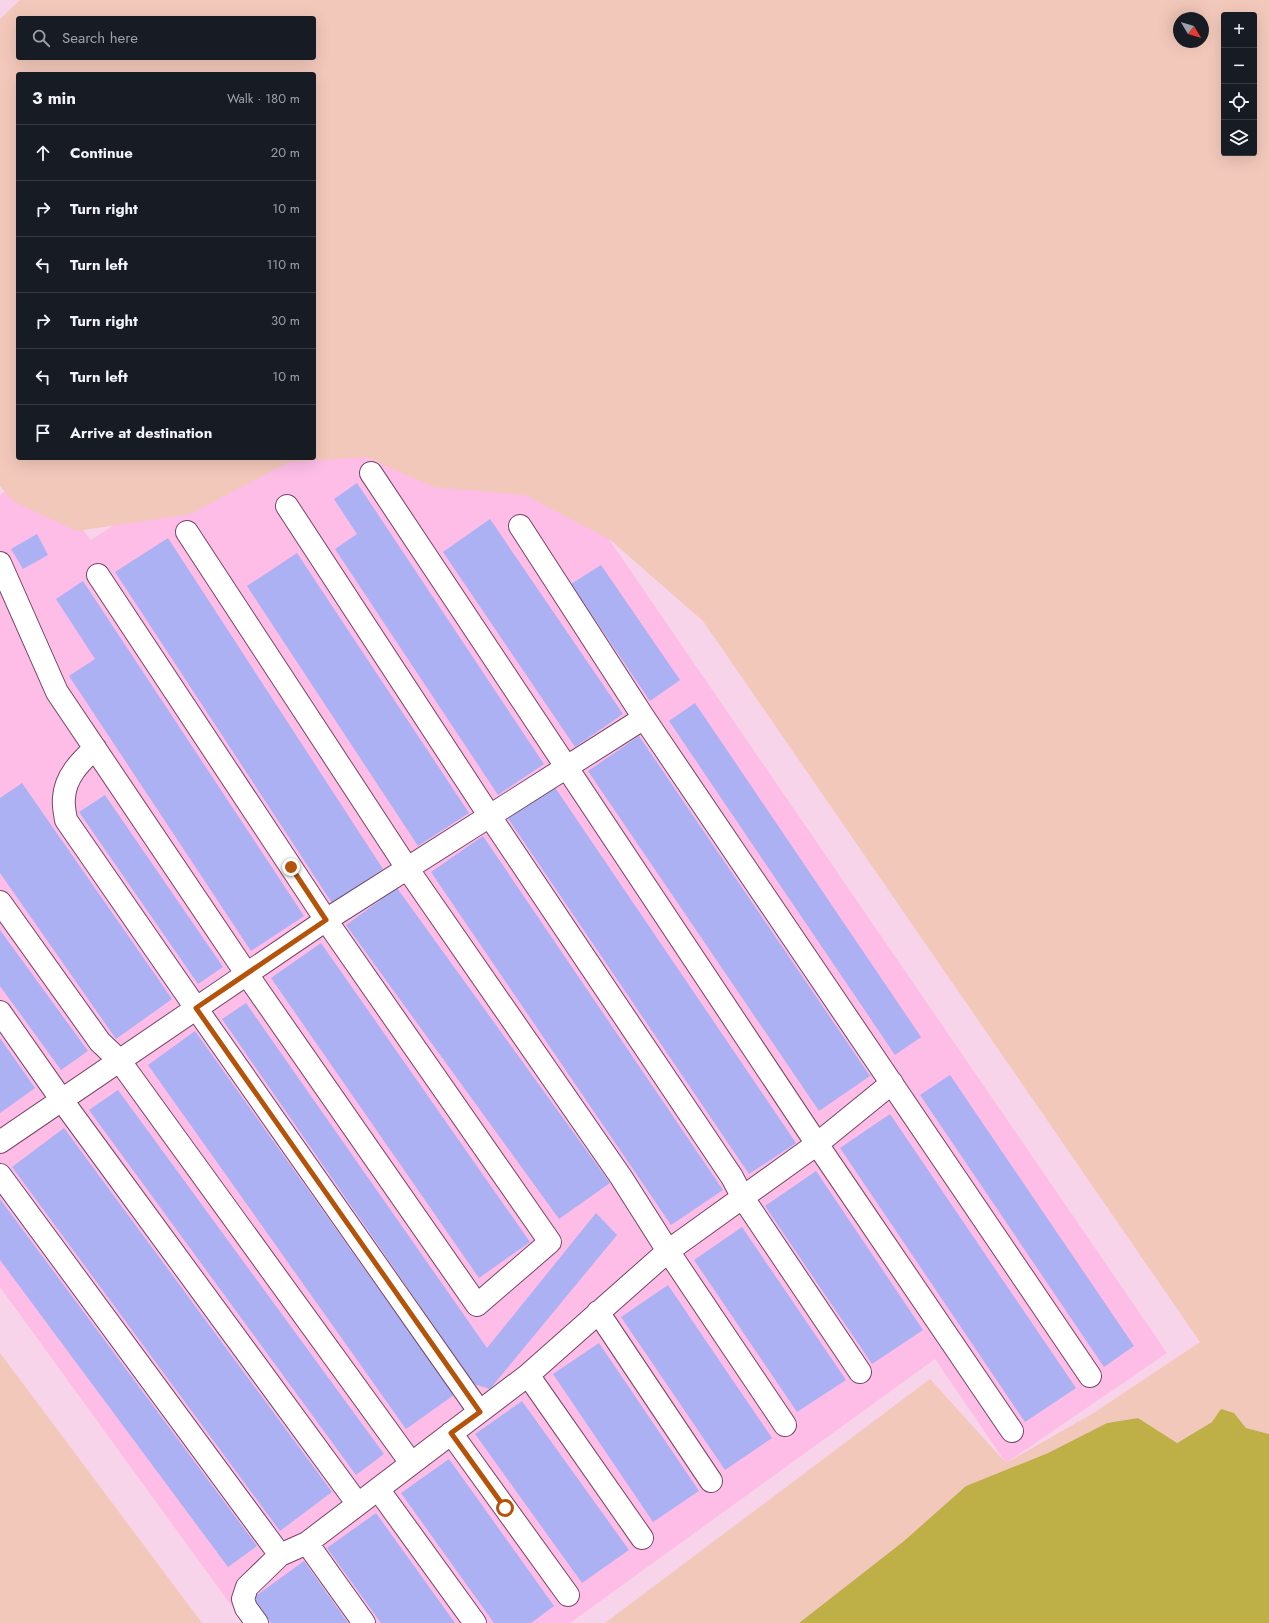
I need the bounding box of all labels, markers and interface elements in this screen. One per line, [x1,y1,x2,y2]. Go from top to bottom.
north arrow [1173,12,1209,48]
map controls [1221,12,1257,156]
button: + [1221,12,1257,48]
search box [16,16,316,60]
icon: search [30,27,52,49]
text: Search here [62,27,138,49]
button: − [1221,48,1257,84]
button: locate [1221,84,1257,120]
text: 3 min [32,86,76,110]
text: Walk · 180 m [227,89,300,108]
button: layers [1221,120,1257,156]
icon: ahead [32,142,54,164]
text: Continue [70,142,133,164]
text: 20 m [271,143,300,162]
icon: right [32,198,54,220]
text: Turn right [70,198,138,220]
text: 10 m [272,199,300,218]
icon: left [32,254,54,276]
text: Turn left [70,254,128,276]
text: 110 m [266,255,300,274]
icon: right [32,310,54,332]
text: Turn right [70,310,138,332]
text: 30 m [271,311,300,330]
icon: left [32,366,54,388]
text: Turn left [70,366,128,388]
text: 10 m [272,367,300,386]
icon: arrive [32,422,54,444]
text: Arrive at destination [70,422,212,444]
route end [282,858,300,876]
route start [496,1499,514,1517]

